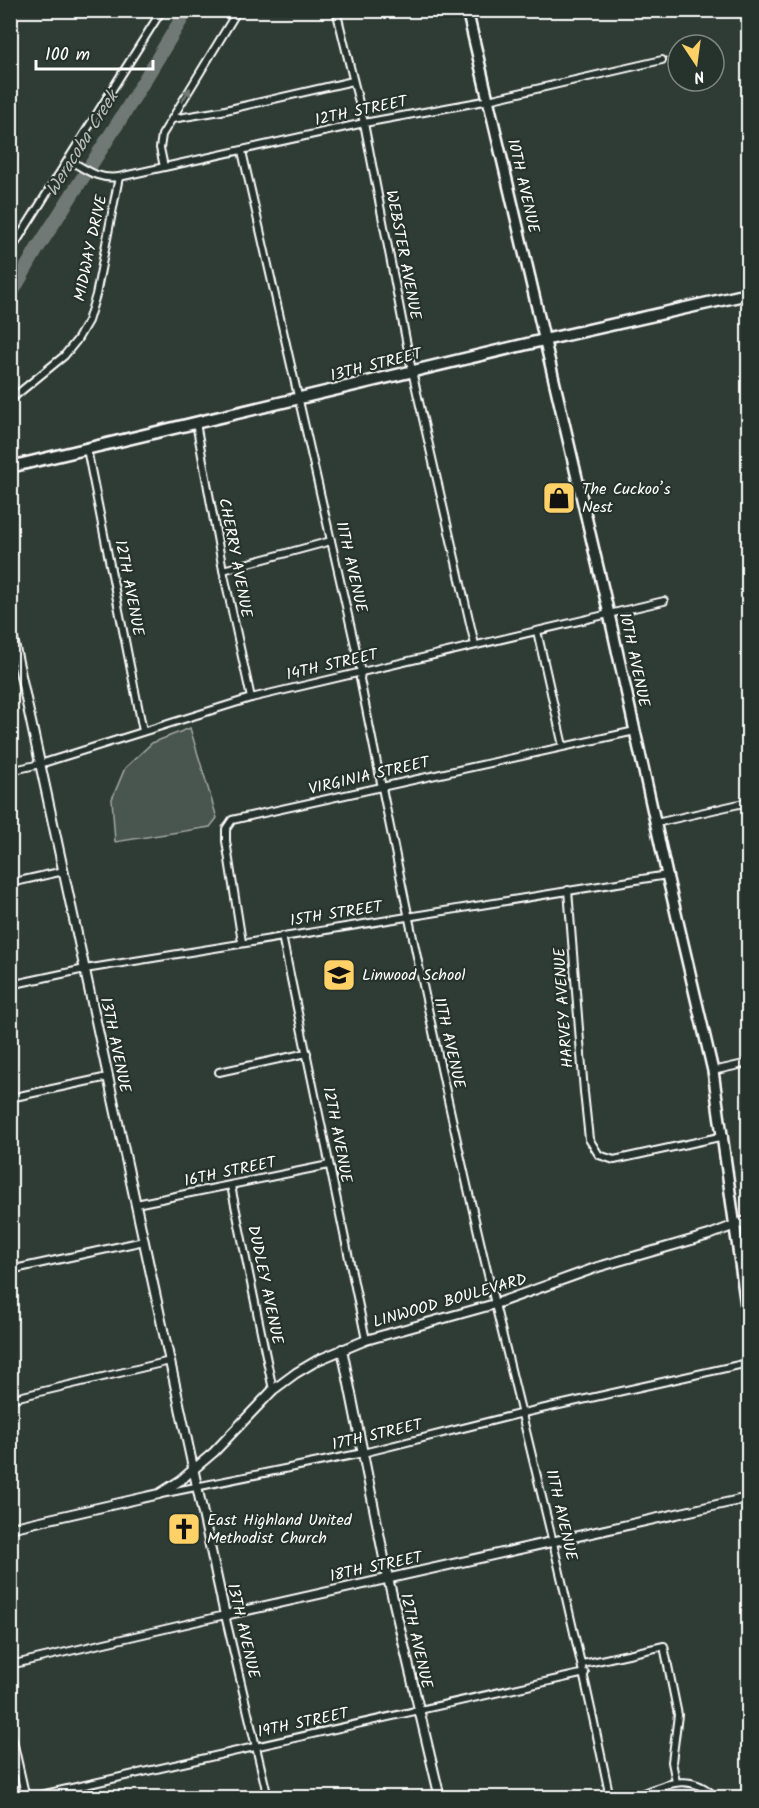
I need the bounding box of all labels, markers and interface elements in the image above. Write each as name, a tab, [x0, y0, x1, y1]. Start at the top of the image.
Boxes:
scale bar	[36, 33, 153, 71]
north arrow	[666, 33, 726, 93]
text: 100 m	[45, 41, 90, 70]
text: N	[691, 63, 707, 89]
water label: Weracoba Creek	[39, 84, 128, 202]
one-way arrow	[181, 87, 192, 103]
street label: 12TH STREET	[313, 89, 411, 133]
street label: 10TH AVENUE	[500, 136, 546, 236]
street label: WEBSTER AVENUE	[378, 188, 428, 323]
street label: MIDWAY DRIVE	[68, 192, 115, 304]
street label: 13TH STREET	[328, 341, 426, 388]
place label: The Cuckoo’s Nest	[582, 477, 671, 520]
shop icon: The Cuckoo’s Nest	[541, 480, 577, 516]
street label: CHERRY AVENUE	[211, 496, 259, 621]
street label: 11TH AVENUE	[328, 519, 374, 616]
street label: 12TH AVENUE	[107, 538, 151, 639]
street label: 10TH AVENUE	[612, 610, 656, 710]
street label: 14TH STREET	[284, 642, 382, 688]
street label: VIRGINIA STREET	[306, 750, 433, 802]
street label: 15TH STREET	[288, 894, 385, 934]
street label: HARVEY AVENUE	[547, 946, 581, 1069]
school or university icon: Linwood School	[321, 957, 357, 993]
place label: Linwood School	[362, 963, 465, 988]
street label: 13TH AVENUE	[93, 995, 137, 1096]
street label: 11TH AVENUE	[426, 995, 472, 1092]
street label: 12TH AVENUE	[315, 1085, 359, 1186]
street label: 16TH STREET	[182, 1150, 280, 1194]
street label: DUDLEY AVENUE	[240, 1223, 290, 1348]
street label: LINWOOD BOULEVARD	[370, 1267, 530, 1335]
street label: 17TH STREET	[329, 1412, 426, 1458]
street label: 11TH AVENUE	[538, 1467, 584, 1564]
place label: East Highland United Methodist Church	[207, 1508, 353, 1551]
church icon: East Highland United Methodist Church	[166, 1511, 202, 1547]
street label: 18TH STREET	[327, 1545, 426, 1589]
street label: 13TH AVENUE	[220, 1581, 266, 1682]
street label: 12TH AVENUE	[393, 1591, 439, 1692]
street label: 19TH STREET	[255, 1701, 352, 1745]

